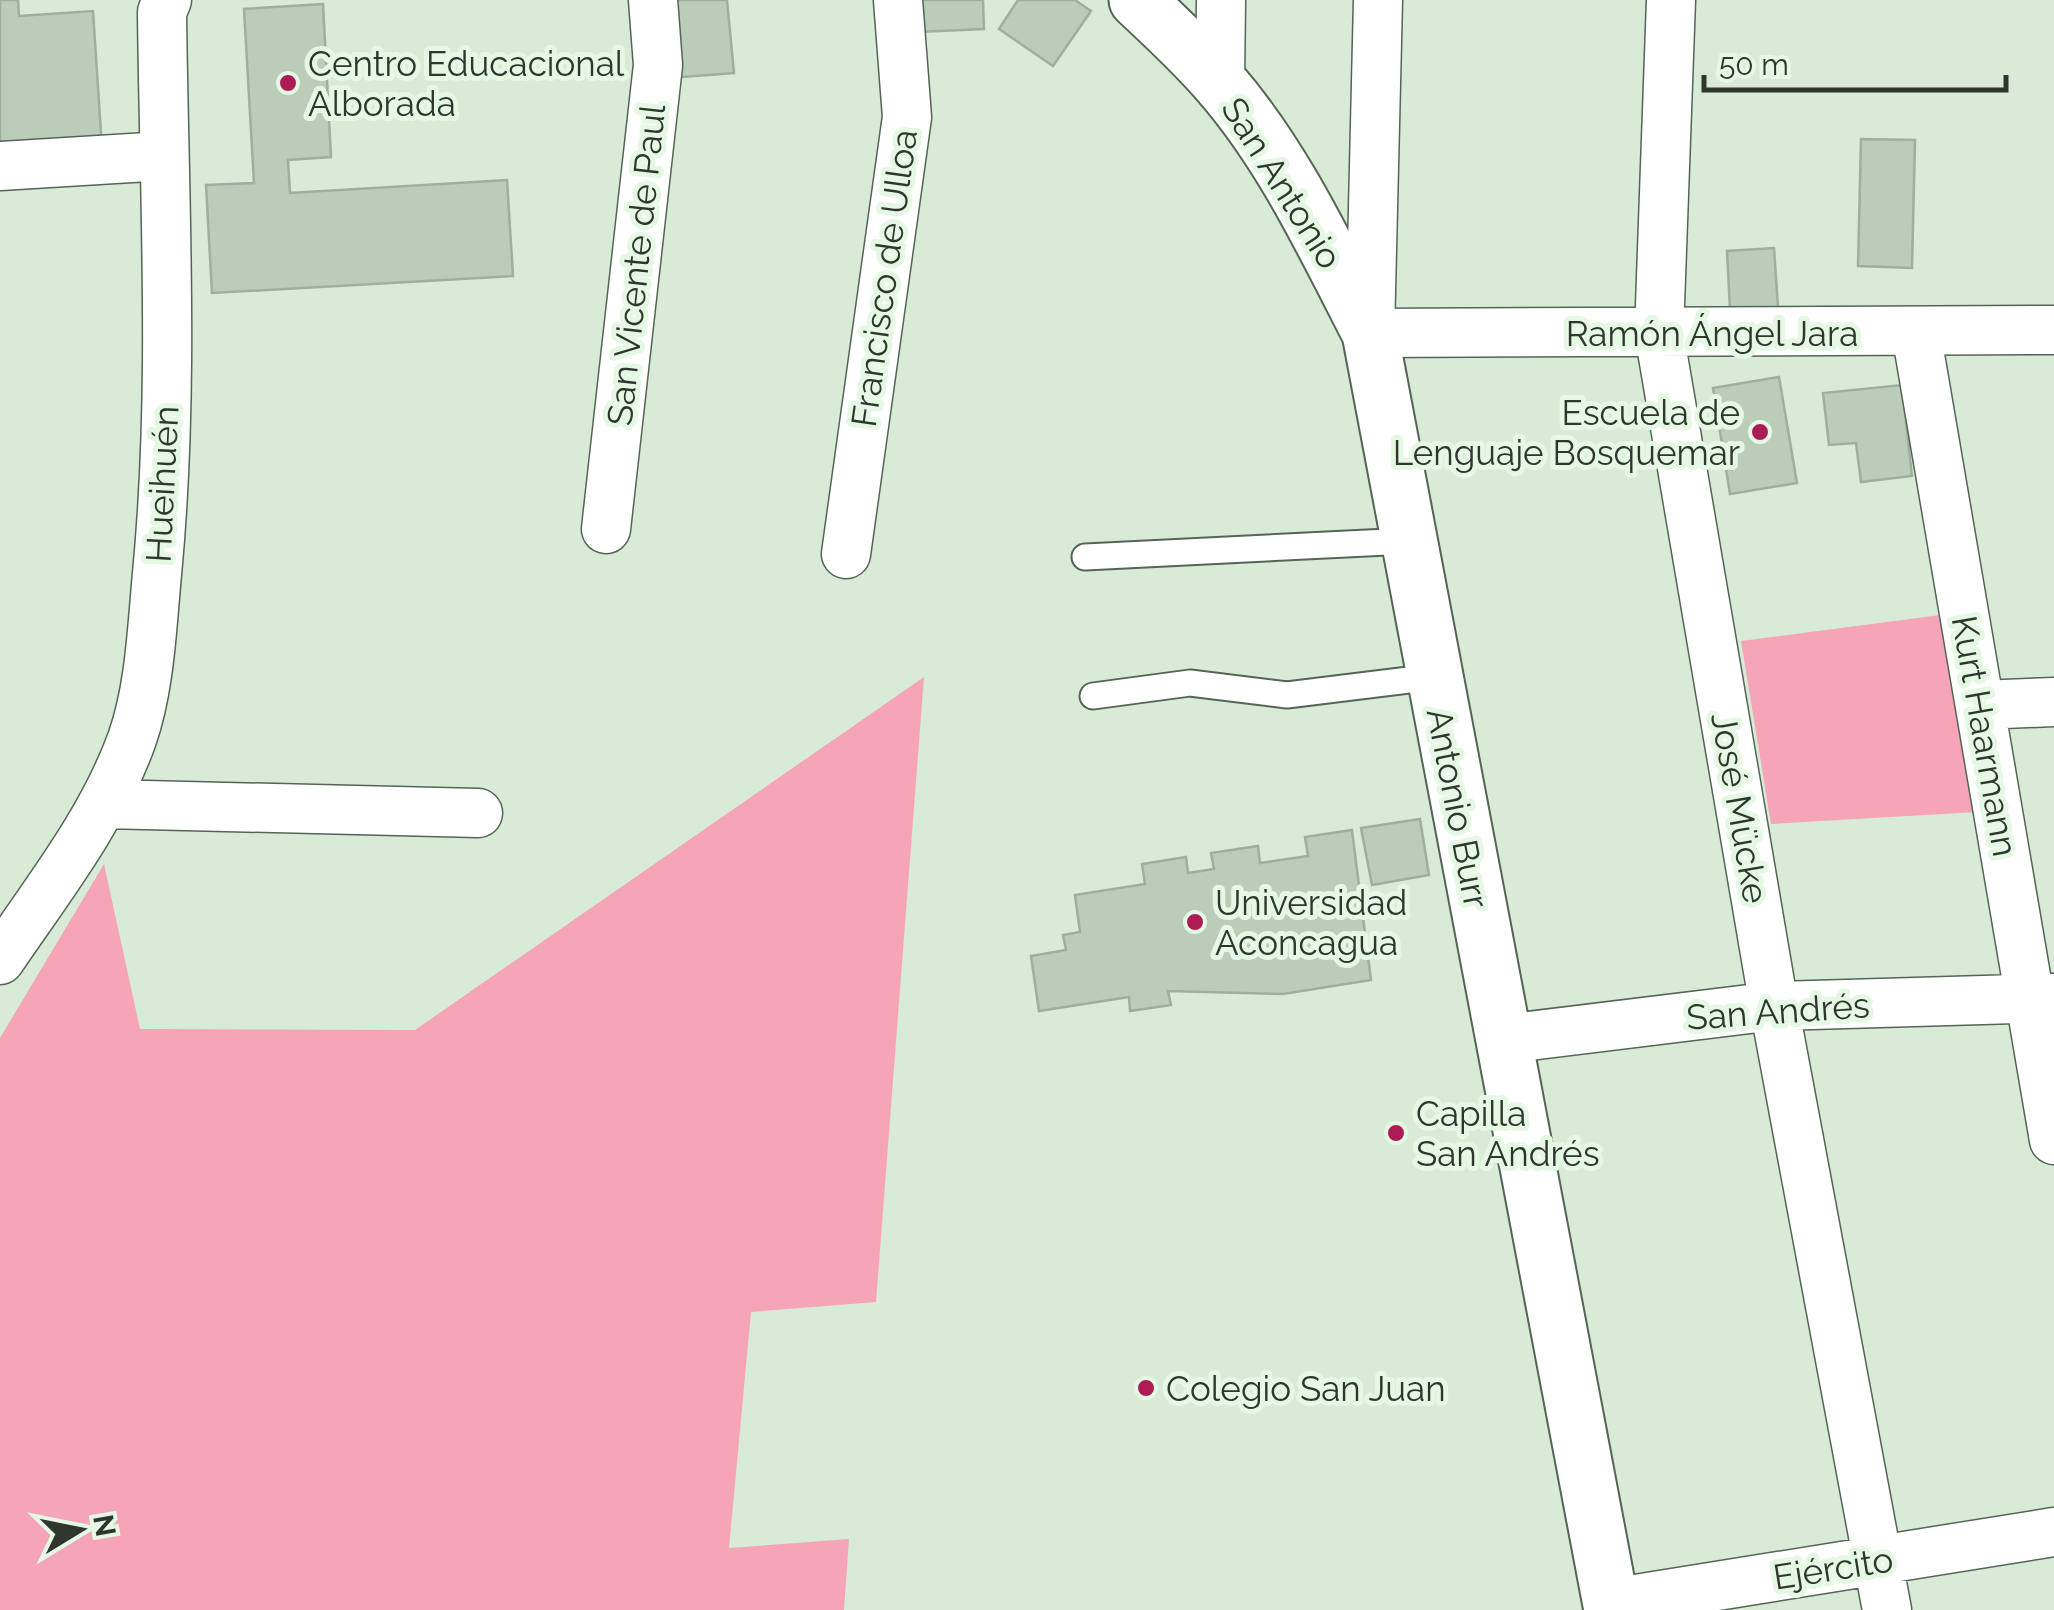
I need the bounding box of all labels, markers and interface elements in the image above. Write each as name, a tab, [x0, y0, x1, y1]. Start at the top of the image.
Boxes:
scale bar	[1704, 30, 2006, 92]
place label: Centro Educacional Alborada	[308, 43, 625, 124]
text: 50 m	[1719, 47, 1789, 82]
marker: Centro Educacional Alborada	[277, 72, 299, 94]
street label: San Antonio	[1213, 90, 1351, 276]
street label: San Vicente de Paul	[599, 102, 673, 428]
street label: Francisco de Ulloa	[843, 127, 925, 429]
street label: Ramón Ángel Jara	[1566, 313, 1858, 354]
place label: Escuela de Lenguaje Bosquemar	[1393, 392, 1740, 473]
street label: Hueihuén	[137, 405, 187, 563]
marker: Escuela de Lenguaje Bosquemar	[1749, 421, 1771, 443]
street label: Kurt Haarmann	[1944, 612, 2026, 860]
street label: Antonio Burr	[1419, 705, 1497, 911]
street label: José Mücke	[1703, 710, 1777, 906]
place label: Universidad Aconcagua	[1215, 882, 1407, 963]
marker: Universidad Aconcagua	[1184, 911, 1206, 933]
street label: San Andrés	[1685, 984, 1871, 1038]
place label: Capilla San Andrés	[1416, 1093, 1600, 1174]
marker: Capilla San Andrés	[1385, 1122, 1407, 1144]
place label: Colegio San Juan	[1166, 1368, 1446, 1409]
marker: Colegio San Juan	[1135, 1377, 1157, 1399]
north arrow	[30, 1480, 130, 1580]
text: N	[86, 1512, 122, 1539]
street label: Ejército	[1770, 1538, 1896, 1598]

